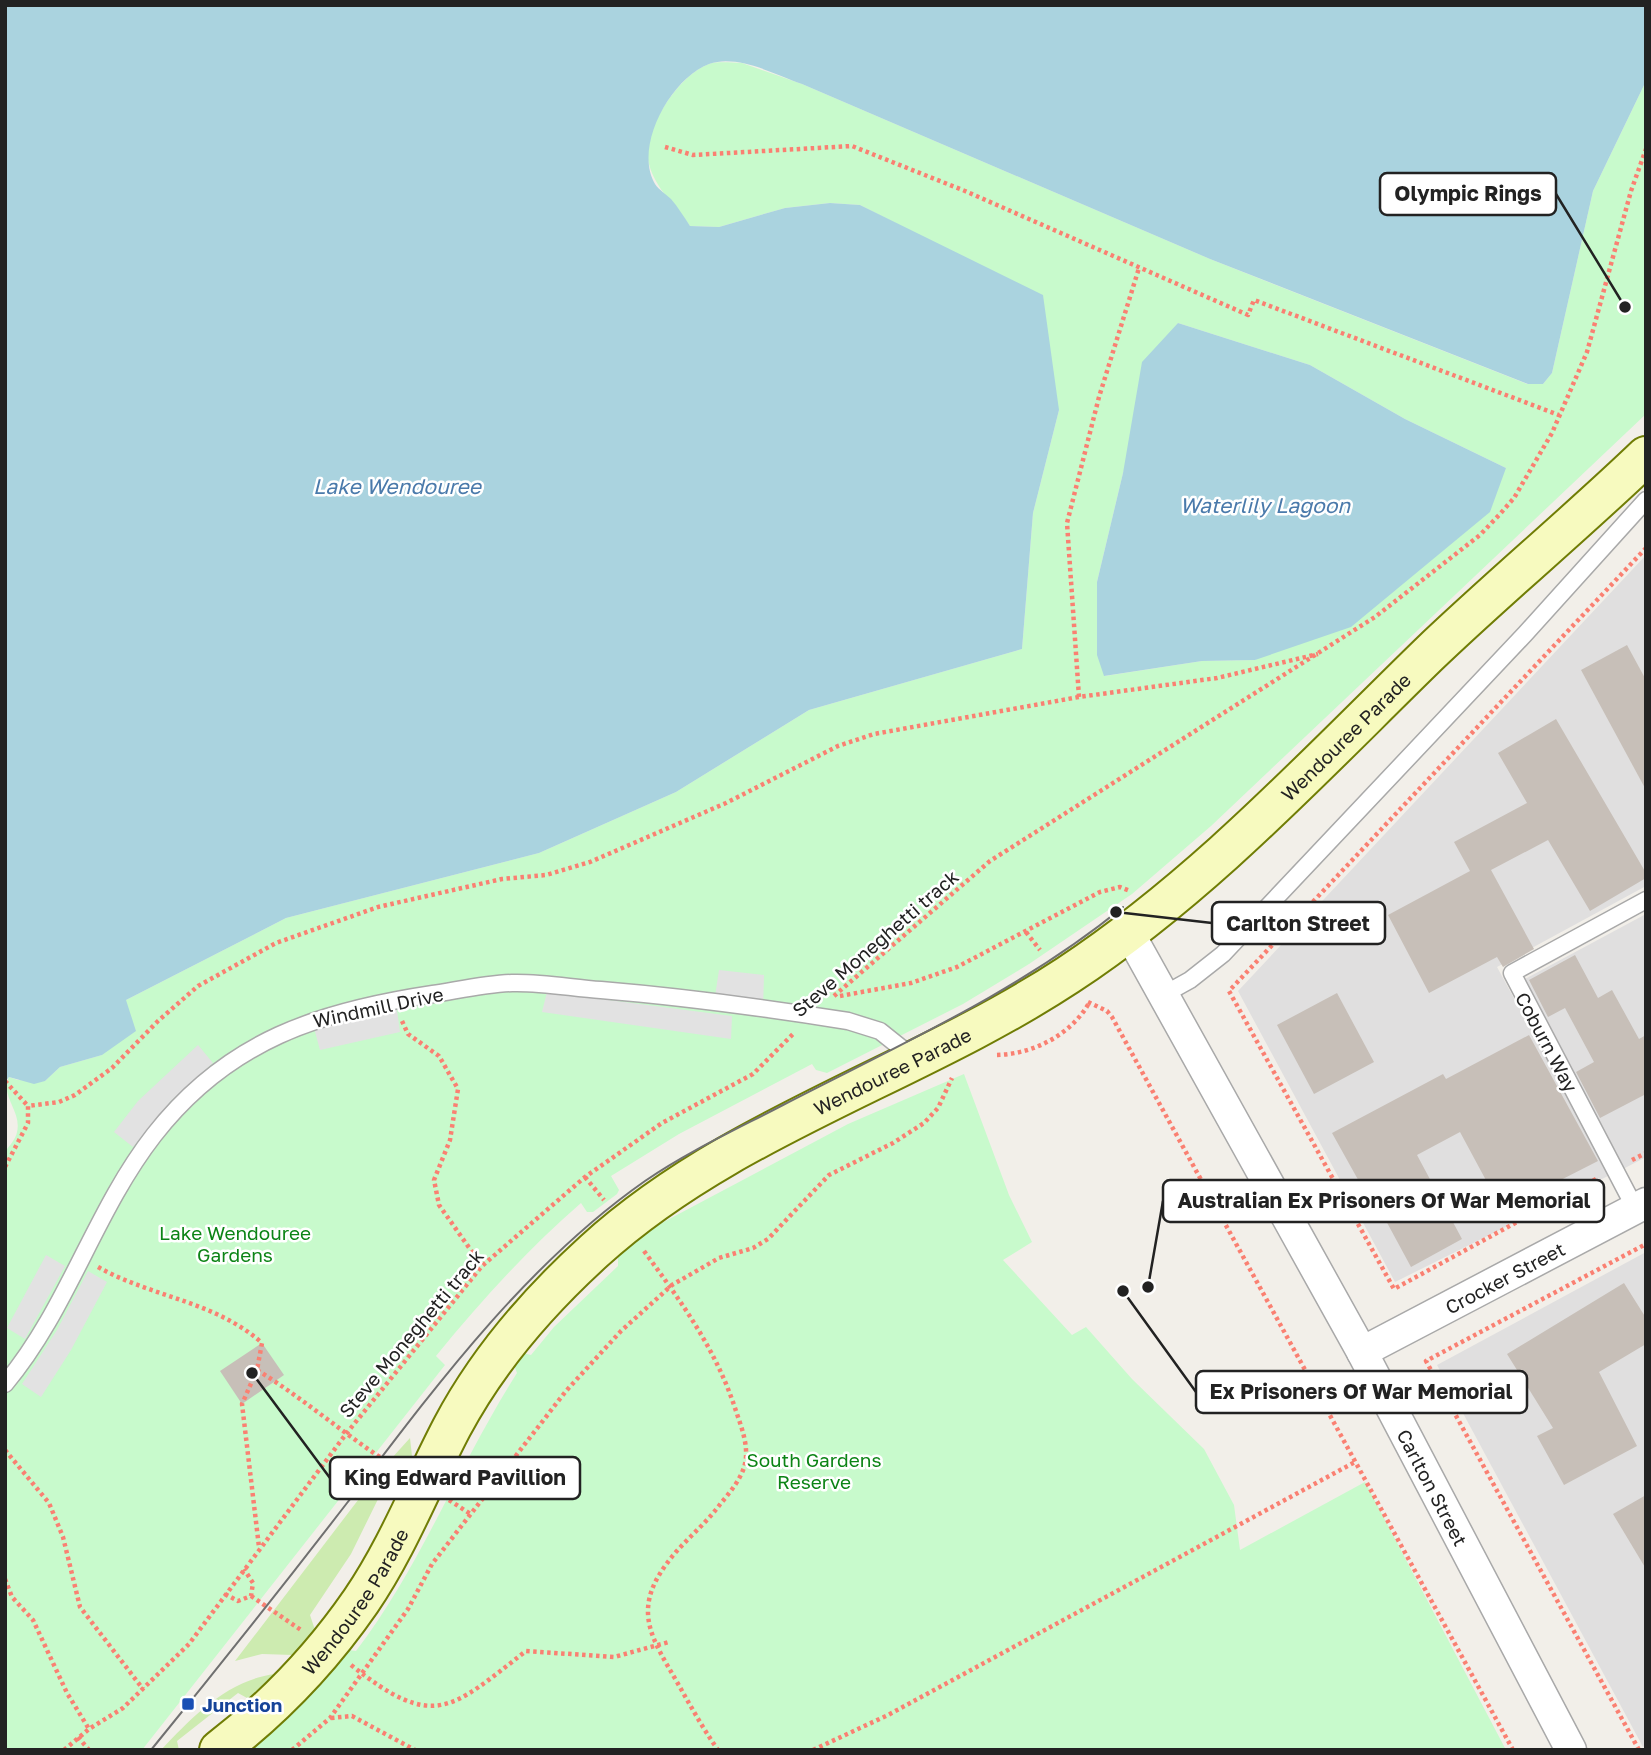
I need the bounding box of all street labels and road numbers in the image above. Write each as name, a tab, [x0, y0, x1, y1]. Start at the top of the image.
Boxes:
street label: Wendouree Parade	[1276, 668, 1415, 805]
street label: Steve Moneghetti track	[787, 864, 963, 1021]
street label: Windmill Drive	[311, 982, 445, 1032]
street label: Coburn Way	[1511, 988, 1583, 1096]
street label: Wendouree Parade	[810, 1022, 975, 1119]
street label: Crocker Street	[1441, 1236, 1568, 1318]
street label: Steve Moneghetti track	[334, 1244, 488, 1422]
street label: Carlton Street	[1393, 1425, 1473, 1549]
street label: Wendouree Parade	[297, 1524, 412, 1679]

